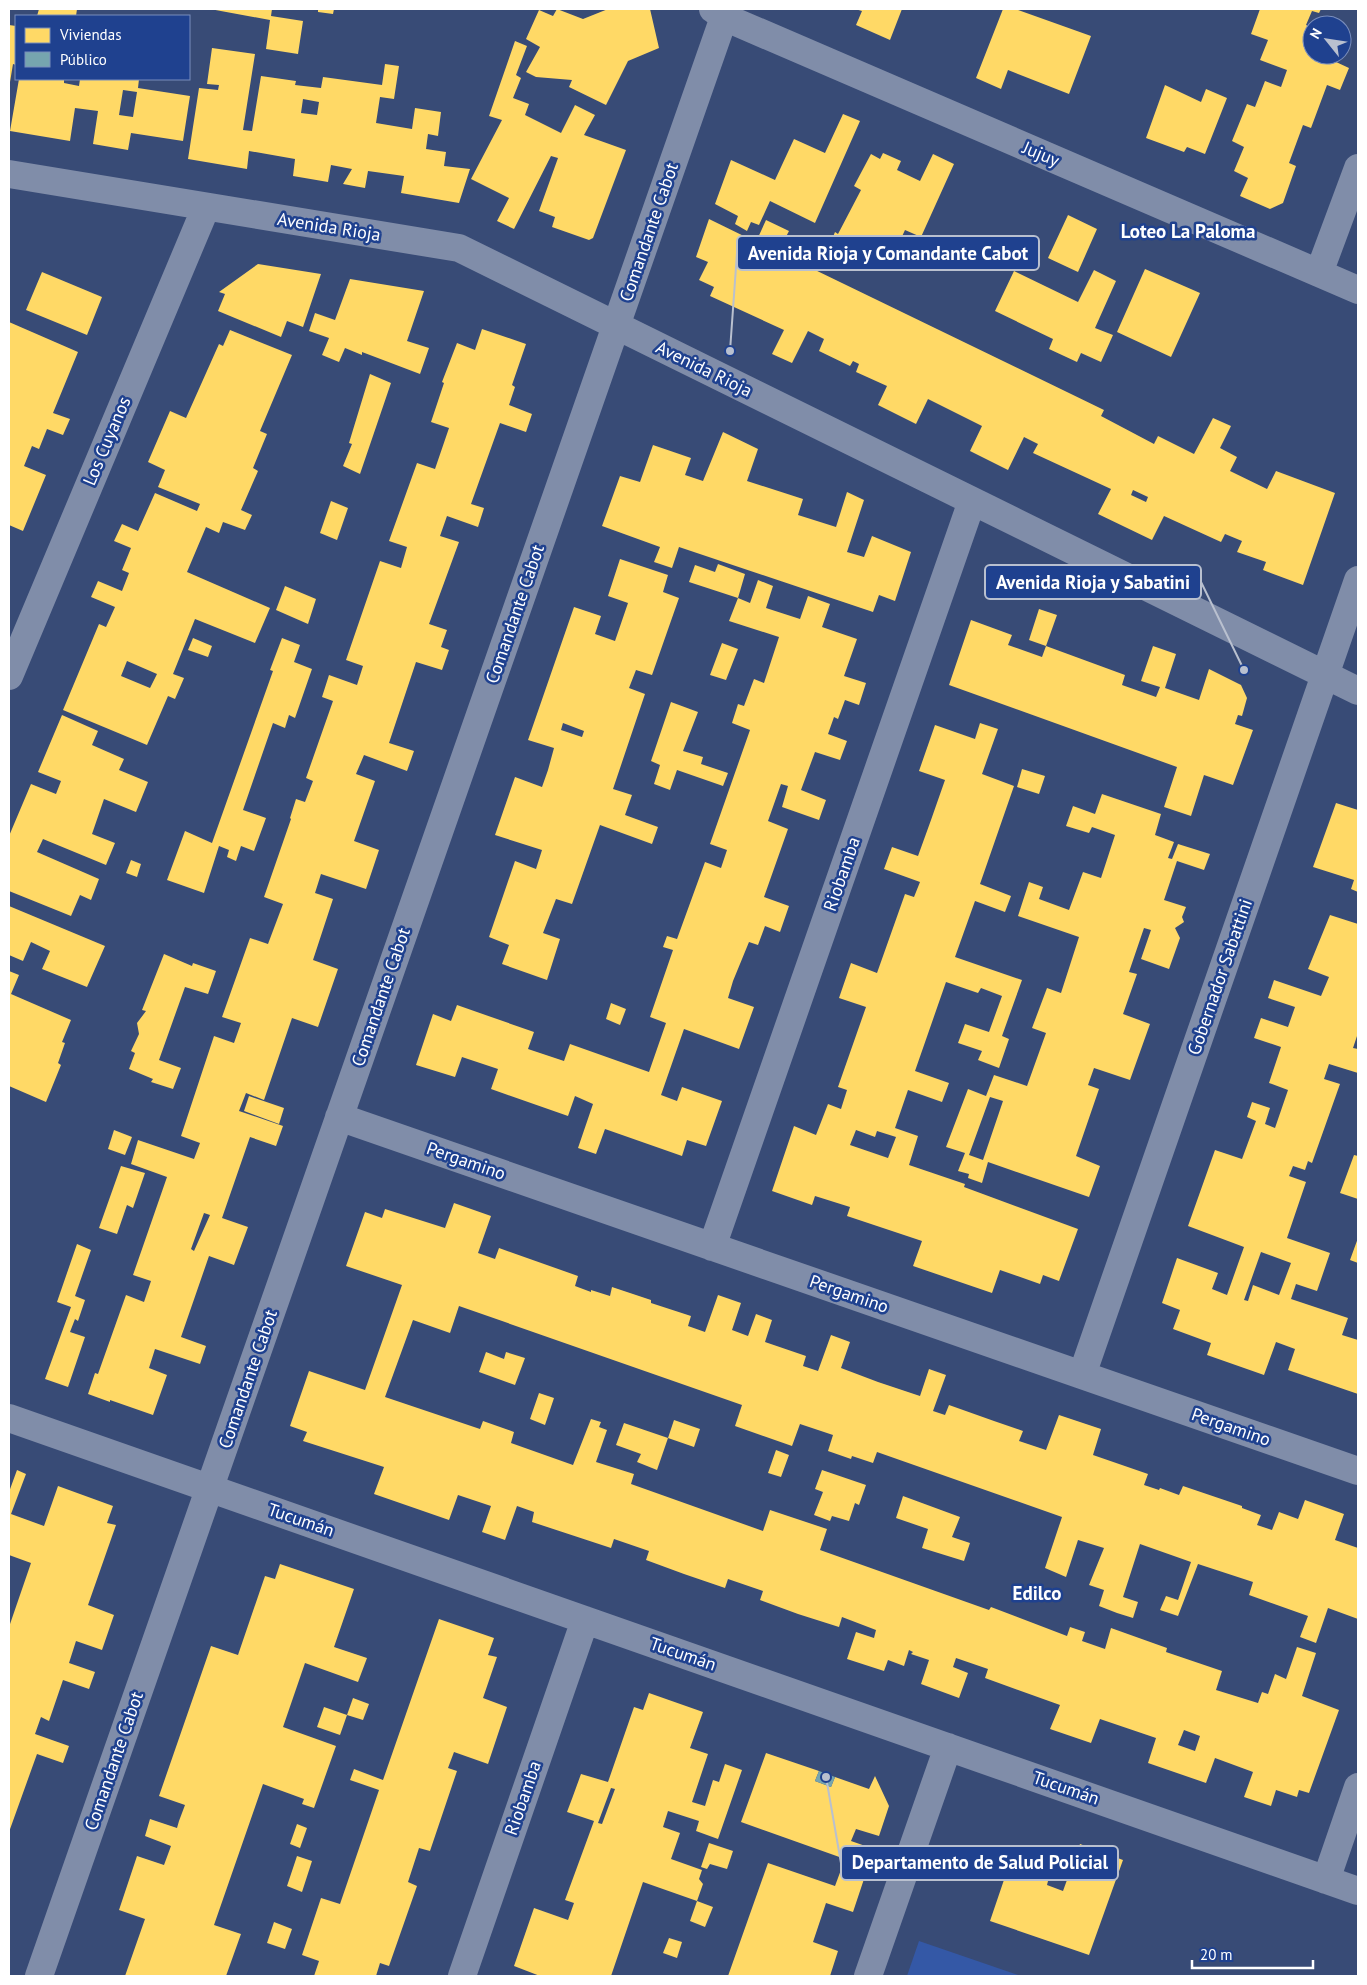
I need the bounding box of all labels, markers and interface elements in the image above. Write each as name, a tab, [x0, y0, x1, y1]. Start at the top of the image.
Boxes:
legend	[15, 15, 190, 80]
north arrow	[1302, 15, 1352, 65]
text: Viviendas	[59, 25, 121, 44]
text: N	[1306, 25, 1326, 42]
text: Público	[60, 50, 107, 69]
street label: Jujuy	[1018, 135, 1064, 172]
street label: Comandante Cabot	[614, 159, 683, 304]
street label: Avenida Rioja	[276, 207, 382, 246]
district label: Loteo La Paloma	[1121, 219, 1255, 243]
callout: Avenida Rioja y Comandante Cabot	[737, 236, 1039, 270]
text: Avenida Rioja y Comandante Cabot	[748, 241, 1029, 265]
street label: Avenida Rioja	[652, 335, 756, 402]
street label: Los Cuyanos	[78, 393, 136, 489]
street label: Comandante Cabot	[480, 541, 549, 686]
callout: Avenida Rioja y Sabatini	[985, 565, 1201, 599]
text: Avenida Rioja y Sabatini	[996, 570, 1190, 594]
street label: Riobamba	[818, 834, 865, 914]
street label: Gobernador Sabattini	[1182, 896, 1257, 1058]
street label: Comandante Cabot	[346, 924, 415, 1069]
street label: Pergamino	[424, 1136, 509, 1185]
street label: Pergamino	[807, 1269, 892, 1318]
street label: Comandante Cabot	[213, 1306, 282, 1451]
street label: Pergamino	[1189, 1402, 1274, 1451]
street label: Tucumán	[265, 1497, 338, 1542]
district label: Edilco	[1013, 1581, 1061, 1605]
street label: Tucumán	[647, 1631, 720, 1676]
street label: Comandante Cabot	[79, 1688, 148, 1833]
street label: Riobamba	[499, 1758, 546, 1838]
street label: Tucumán	[1030, 1765, 1103, 1810]
callout: Departamento de Salud Policial	[841, 1846, 1118, 1880]
text: Departamento de Salud Policial	[852, 1850, 1109, 1874]
scale bar	[1192, 1938, 1313, 1970]
text: 20 m	[1200, 1945, 1233, 1964]

